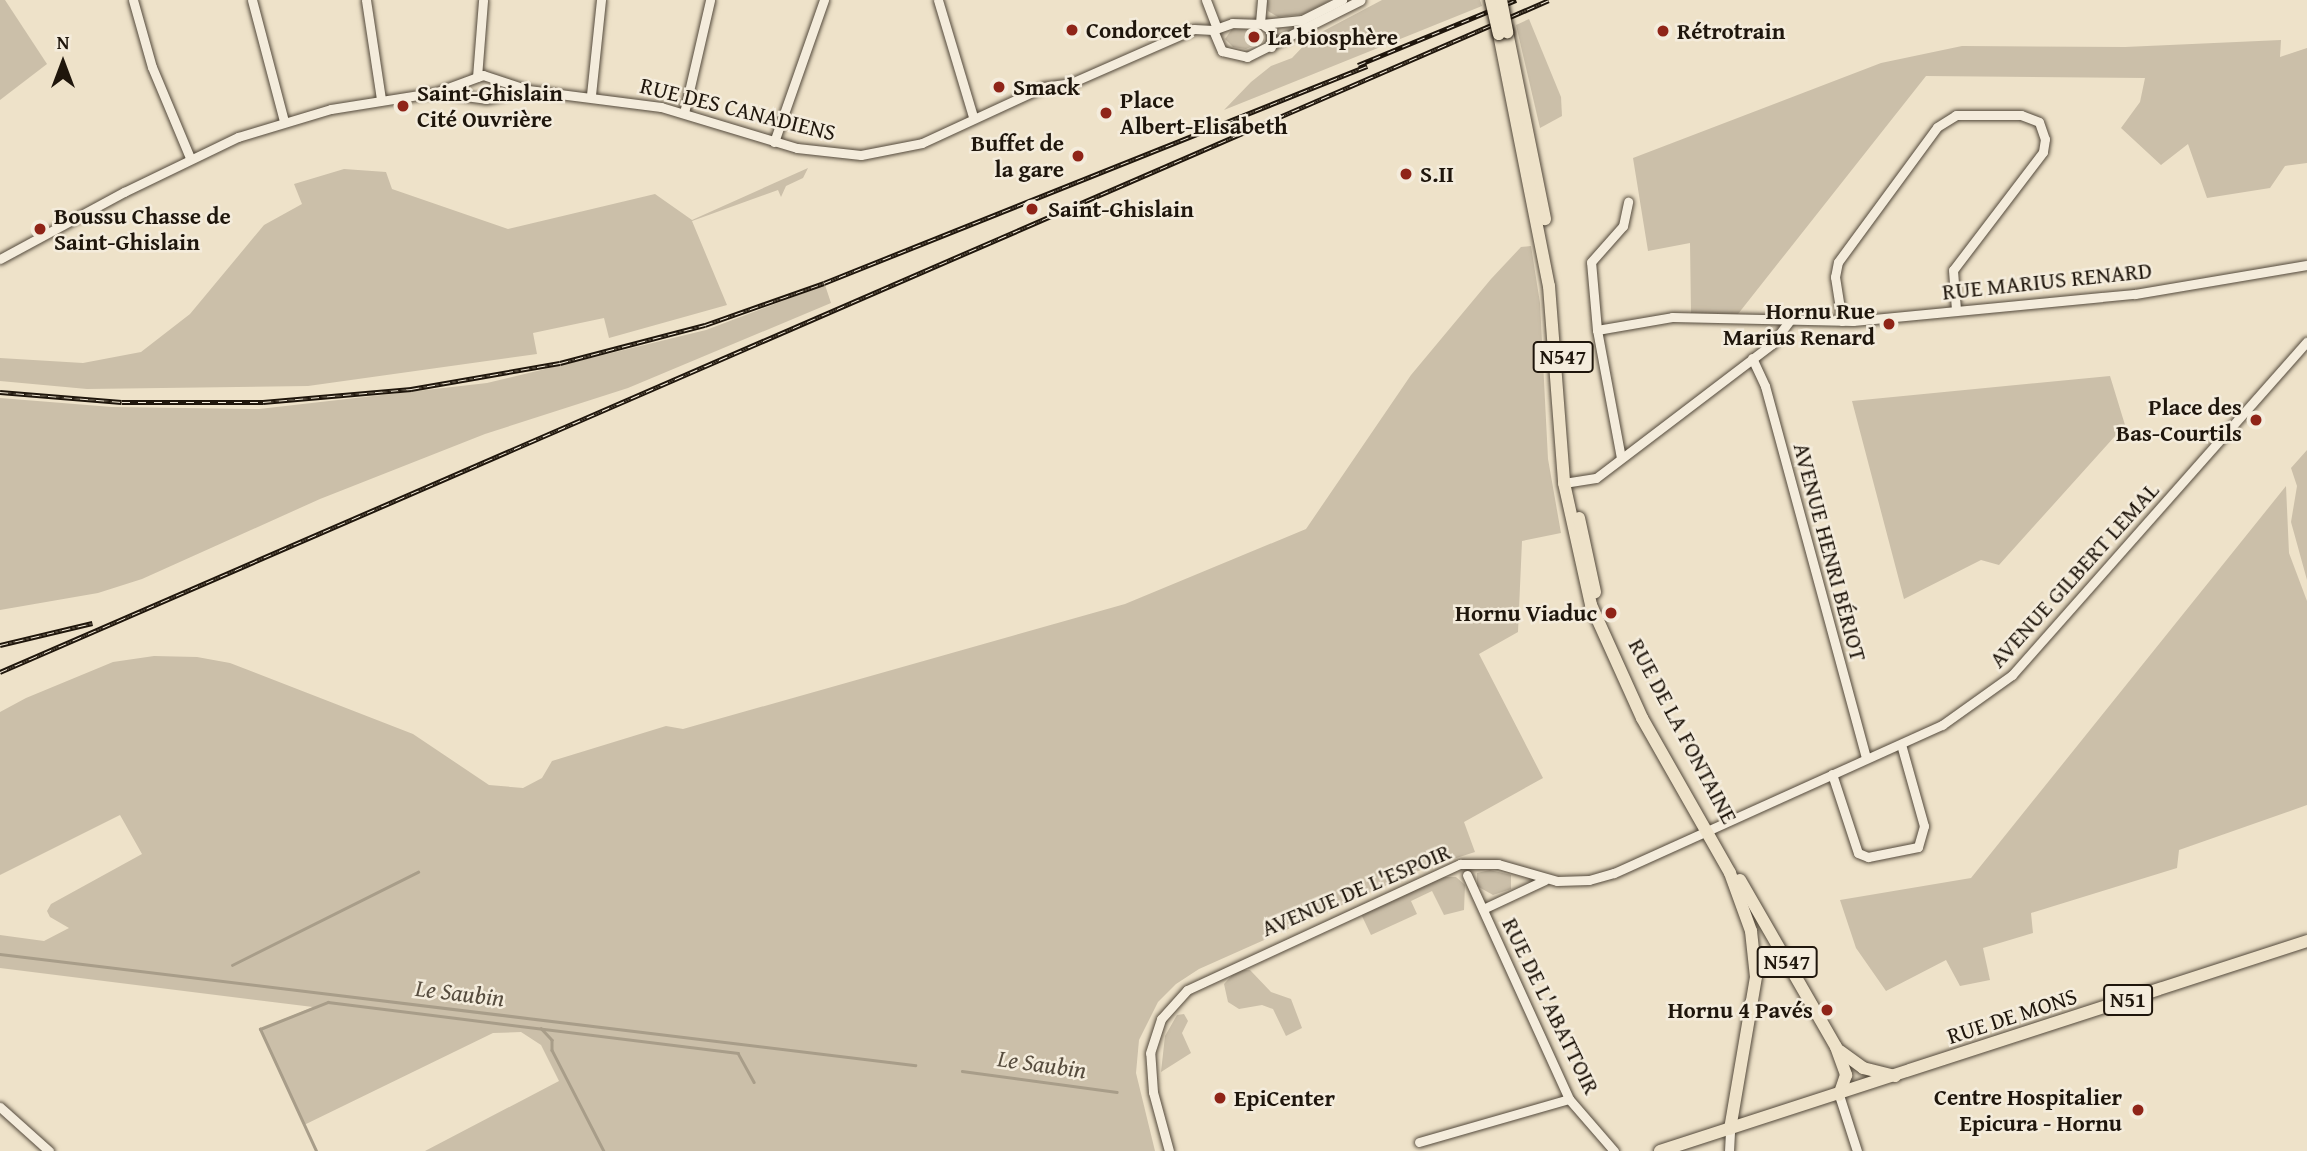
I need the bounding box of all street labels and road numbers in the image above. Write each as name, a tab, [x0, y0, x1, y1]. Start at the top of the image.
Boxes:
street label: RUE DES CANADIENS	[637, 71, 839, 147]
street label: RUE MARIUS RENARD	[1941, 256, 2153, 306]
road number: N547	[1532, 340, 1594, 374]
street label: AVENUE HENRI BÉRIOT	[1788, 440, 1872, 664]
street label: AVENUE GILBERT LEMAL	[1984, 477, 2164, 673]
street label: RUE DE LA FONTAINE	[1623, 634, 1743, 828]
street label: AVENUE DE L'ESPOIR	[1257, 838, 1455, 942]
street label: RUE DE L'ABATTOIR	[1496, 913, 1606, 1099]
road number: N547	[1756, 944, 1818, 979]
street label: RUE DE MONS	[1944, 982, 2080, 1050]
road number: N51	[2102, 982, 2154, 1018]

